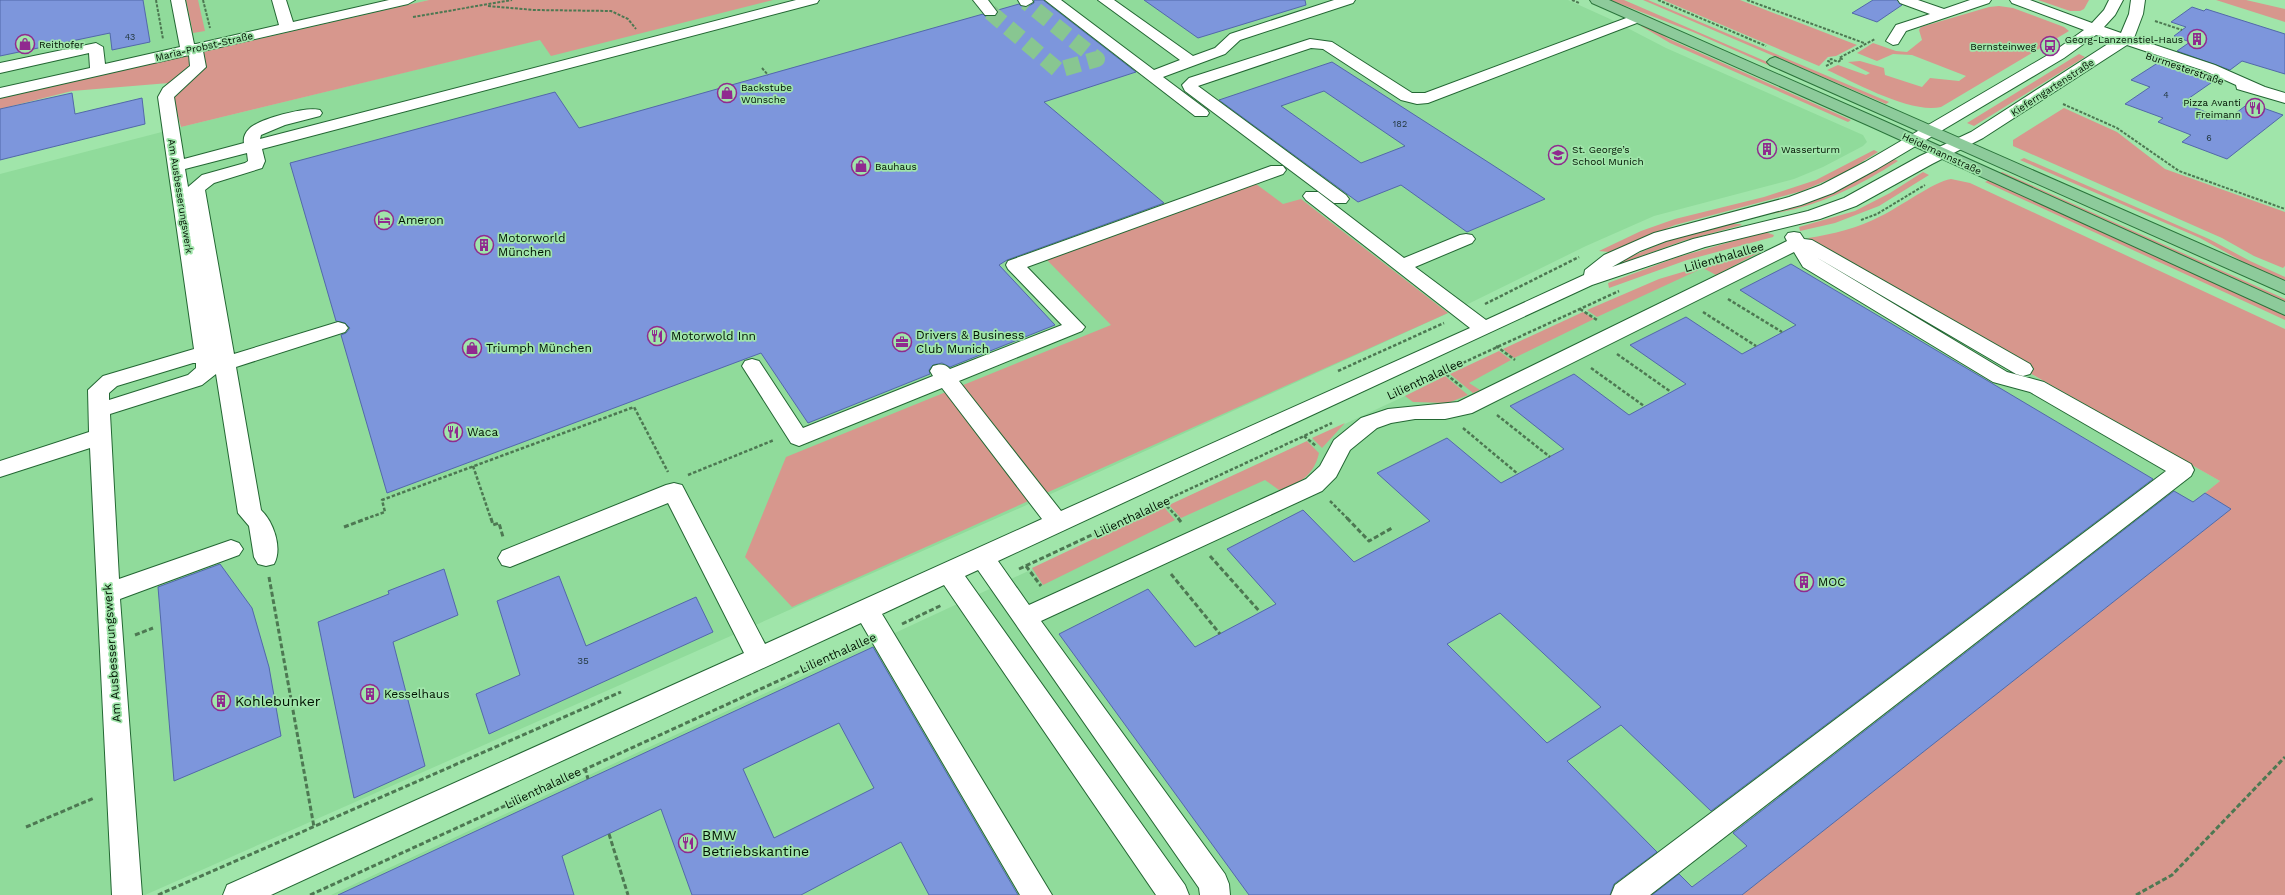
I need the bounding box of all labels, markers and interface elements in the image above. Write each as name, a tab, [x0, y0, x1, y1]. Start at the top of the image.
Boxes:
building icon: Georg-Lanzenstiel-Haus	[2186, 28, 2208, 50]
street label: Maria-Probst-Straße	[154, 30, 254, 63]
house number: 43	[125, 32, 135, 42]
shop icon: Reithofer	[14, 33, 36, 55]
place label: Georg-Lanzenstiel-Haus	[2065, 34, 2183, 45]
bus stop icon: Bernsteinweg	[2039, 35, 2061, 57]
place label: Reithofer	[39, 39, 84, 50]
place label: Bernsteinweg	[1970, 41, 2037, 52]
street label: Burmesterstraße	[2144, 50, 2226, 87]
street label: Kieferngartenstraße	[2009, 56, 2096, 118]
shop icon: Backstube Wünsche	[716, 82, 738, 104]
place label: Backstube Wünsche	[741, 82, 792, 105]
house number: 4	[2163, 90, 2169, 100]
place label: Pizza Avanti Freimann	[2183, 97, 2241, 120]
restaurant icon: Pizza Avanti Freimann	[2244, 97, 2266, 119]
house number: 182	[1393, 119, 1407, 129]
street label: Heidemannstraße	[1900, 130, 1983, 177]
house number: 6	[2206, 133, 2212, 143]
street label: Am Ausbesserungswerk	[166, 138, 195, 254]
building icon: Wasserturm	[1756, 138, 1778, 160]
school or university icon: St. George’s School Munich	[1547, 144, 1569, 166]
place label: St. George’s School Munich	[1572, 144, 1644, 167]
place label: Wasserturm	[1781, 144, 1840, 155]
shop icon: Bauhaus	[850, 155, 872, 177]
place label: Bauhaus	[875, 161, 917, 172]
hotel icon: Ameron	[373, 209, 395, 231]
place label: Ameron	[398, 213, 444, 227]
place label: Motorworld München	[498, 231, 566, 259]
building icon: Motorworld München	[473, 234, 495, 256]
street label: Lilienthalallee	[1682, 239, 1766, 275]
restaurant icon: Motorwold Inn	[646, 325, 668, 347]
place label: Drivers & Business Club Munich	[916, 328, 1024, 356]
place label: Motorwold Inn	[671, 329, 756, 343]
office icon: Drivers & Business Club Munich	[891, 331, 913, 353]
shop icon: Triumph München	[461, 337, 483, 359]
place label: Triumph München	[486, 341, 592, 355]
street label: Lilienthalallee	[1385, 355, 1465, 403]
restaurant icon: Waca	[442, 421, 464, 443]
place label: Waca	[467, 425, 499, 439]
street label: Lilienthalallee	[1092, 493, 1172, 541]
building icon: MOC	[1793, 571, 1815, 593]
place label: MOC	[1818, 575, 1845, 589]
street label: Am Ausbesserungswerk	[100, 583, 124, 723]
street label: Lilienthalallee	[798, 630, 879, 676]
house number: 35	[577, 655, 589, 666]
building icon: Kesselhaus	[359, 683, 381, 705]
place label: Kesselhaus	[384, 687, 450, 701]
building icon: Kohlebunker	[210, 690, 232, 712]
place label: Kohlebunker	[235, 693, 321, 709]
street label: Lilienthalallee	[503, 764, 583, 812]
place label: BMW Betriebskantine	[702, 827, 809, 859]
restaurant icon: BMW Betriebskantine	[677, 832, 699, 854]

